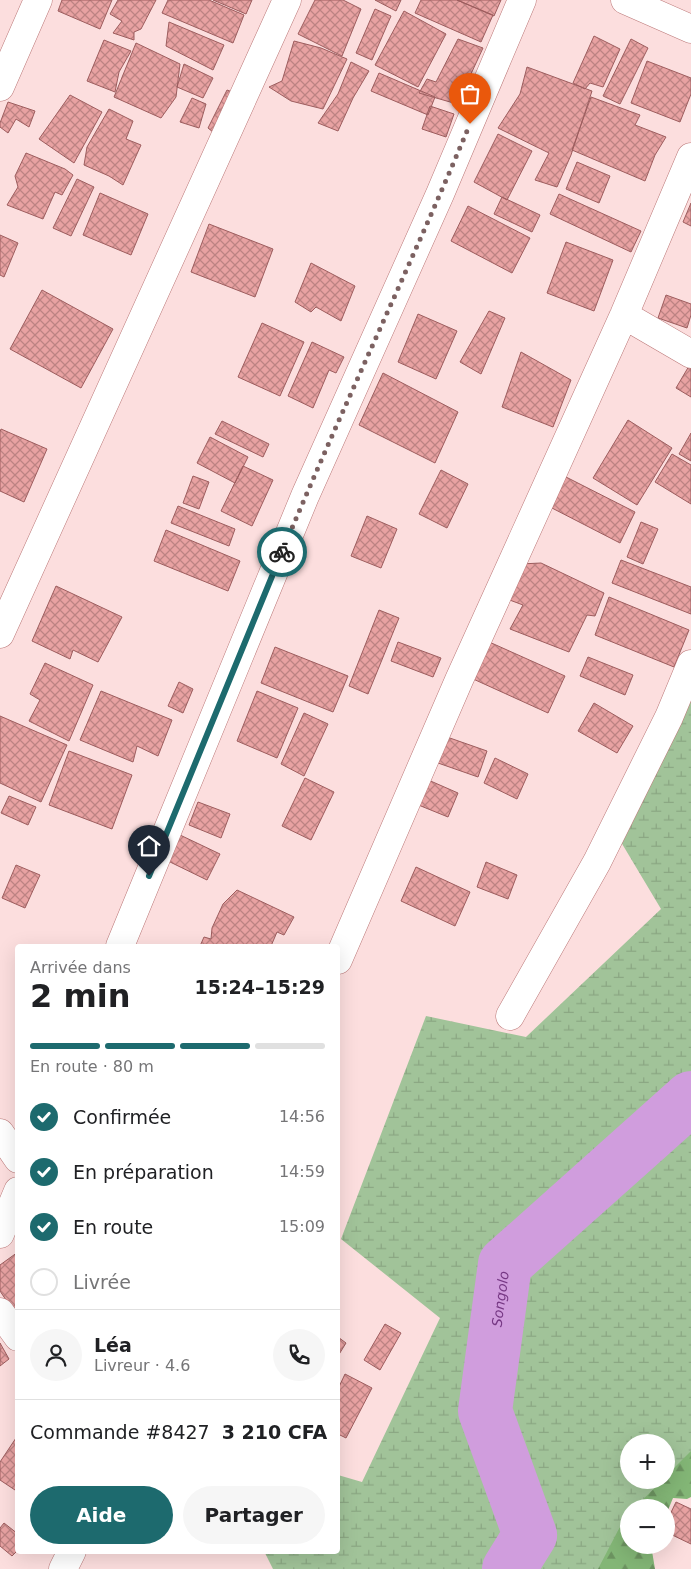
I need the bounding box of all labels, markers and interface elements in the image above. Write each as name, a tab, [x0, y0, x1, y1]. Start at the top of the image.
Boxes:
pin	[449, 73, 491, 124]
icon: bag	[456, 80, 484, 108]
courier	[257, 527, 307, 577]
icon: bike	[268, 538, 296, 566]
pin	[128, 825, 170, 876]
icon: home	[135, 832, 163, 860]
text: Arrivée dans	[30, 958, 131, 977]
text: 15:24–15:29	[195, 976, 325, 998]
text: 2 min	[30, 977, 131, 1015]
text: En route · 80 m	[30, 1057, 154, 1076]
icon: check	[30, 1103, 58, 1131]
text: Confirmée	[73, 1106, 171, 1128]
text: 14:56	[279, 1107, 325, 1126]
icon: check	[30, 1158, 58, 1186]
text: En préparation	[73, 1161, 214, 1183]
text: 14:59	[279, 1162, 325, 1181]
icon: check	[30, 1213, 58, 1241]
text: En route	[73, 1216, 153, 1238]
text: 15:09	[279, 1217, 325, 1236]
water label: Songolo	[489, 1270, 512, 1328]
text: Livrée	[73, 1271, 131, 1293]
button: person	[30, 1329, 82, 1381]
button: phone	[273, 1329, 325, 1381]
text: Léa	[94, 1334, 132, 1356]
text: Livreur · 4.6	[94, 1356, 190, 1375]
text: Commande #8427	[30, 1421, 210, 1443]
text: 3 210 CFA	[222, 1421, 327, 1443]
map controls	[620, 1434, 675, 1554]
button: +	[620, 1434, 675, 1489]
button: Aide	[30, 1486, 173, 1544]
button: Partager	[183, 1486, 325, 1544]
button: −	[620, 1499, 675, 1554]

